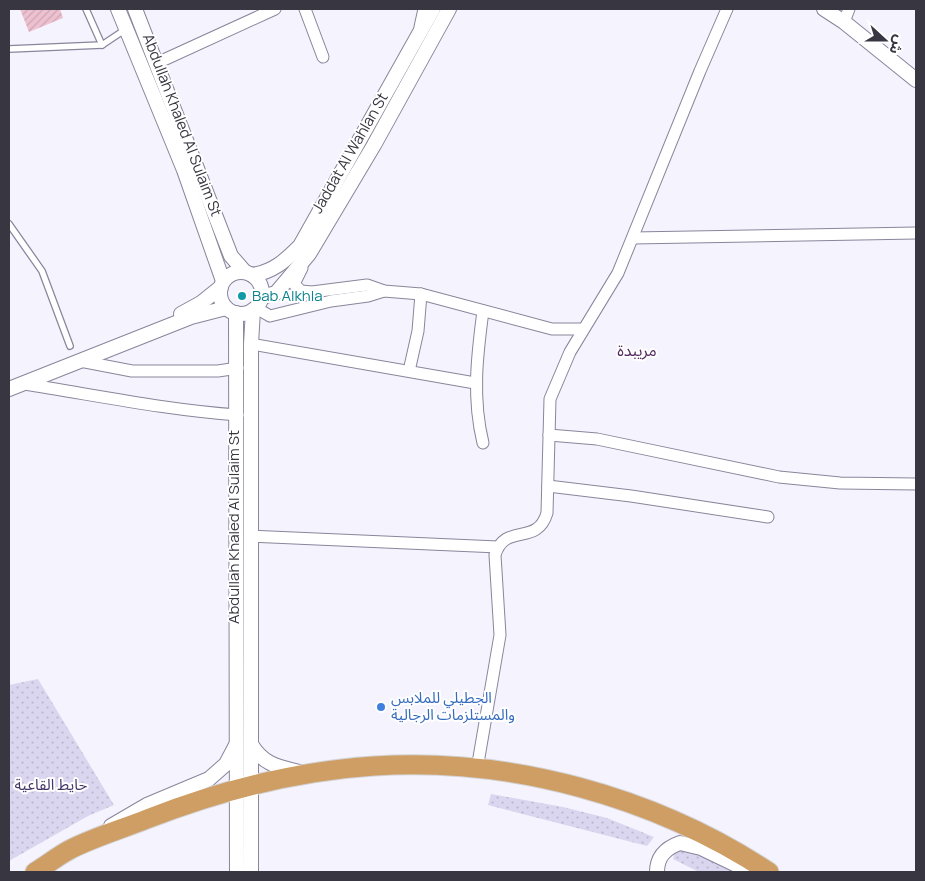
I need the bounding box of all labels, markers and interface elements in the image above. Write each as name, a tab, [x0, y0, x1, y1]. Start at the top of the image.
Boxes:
north arrow	[860, 15, 910, 65]
street label: Abdullah Khaled Al Sulaim St	[138, 30, 227, 219]
text: ش	[885, 32, 910, 57]
street label: Jaddat Al Wahlan St	[306, 89, 393, 217]
place label: Bab Alkhla	[252, 285, 323, 306]
marker: Bab Alkhla	[236, 290, 248, 302]
district label: مريبدة	[617, 339, 657, 361]
street label: Abdullah Khaled Al Sulaim St	[223, 430, 244, 624]
place label: الجطيلي للملابس والمستلزمات الرجالية	[391, 687, 515, 725]
marker: الجطيلي للملابس والمستلزمات الرجالية	[375, 701, 387, 713]
park label: حايط القاعية	[15, 774, 88, 795]

